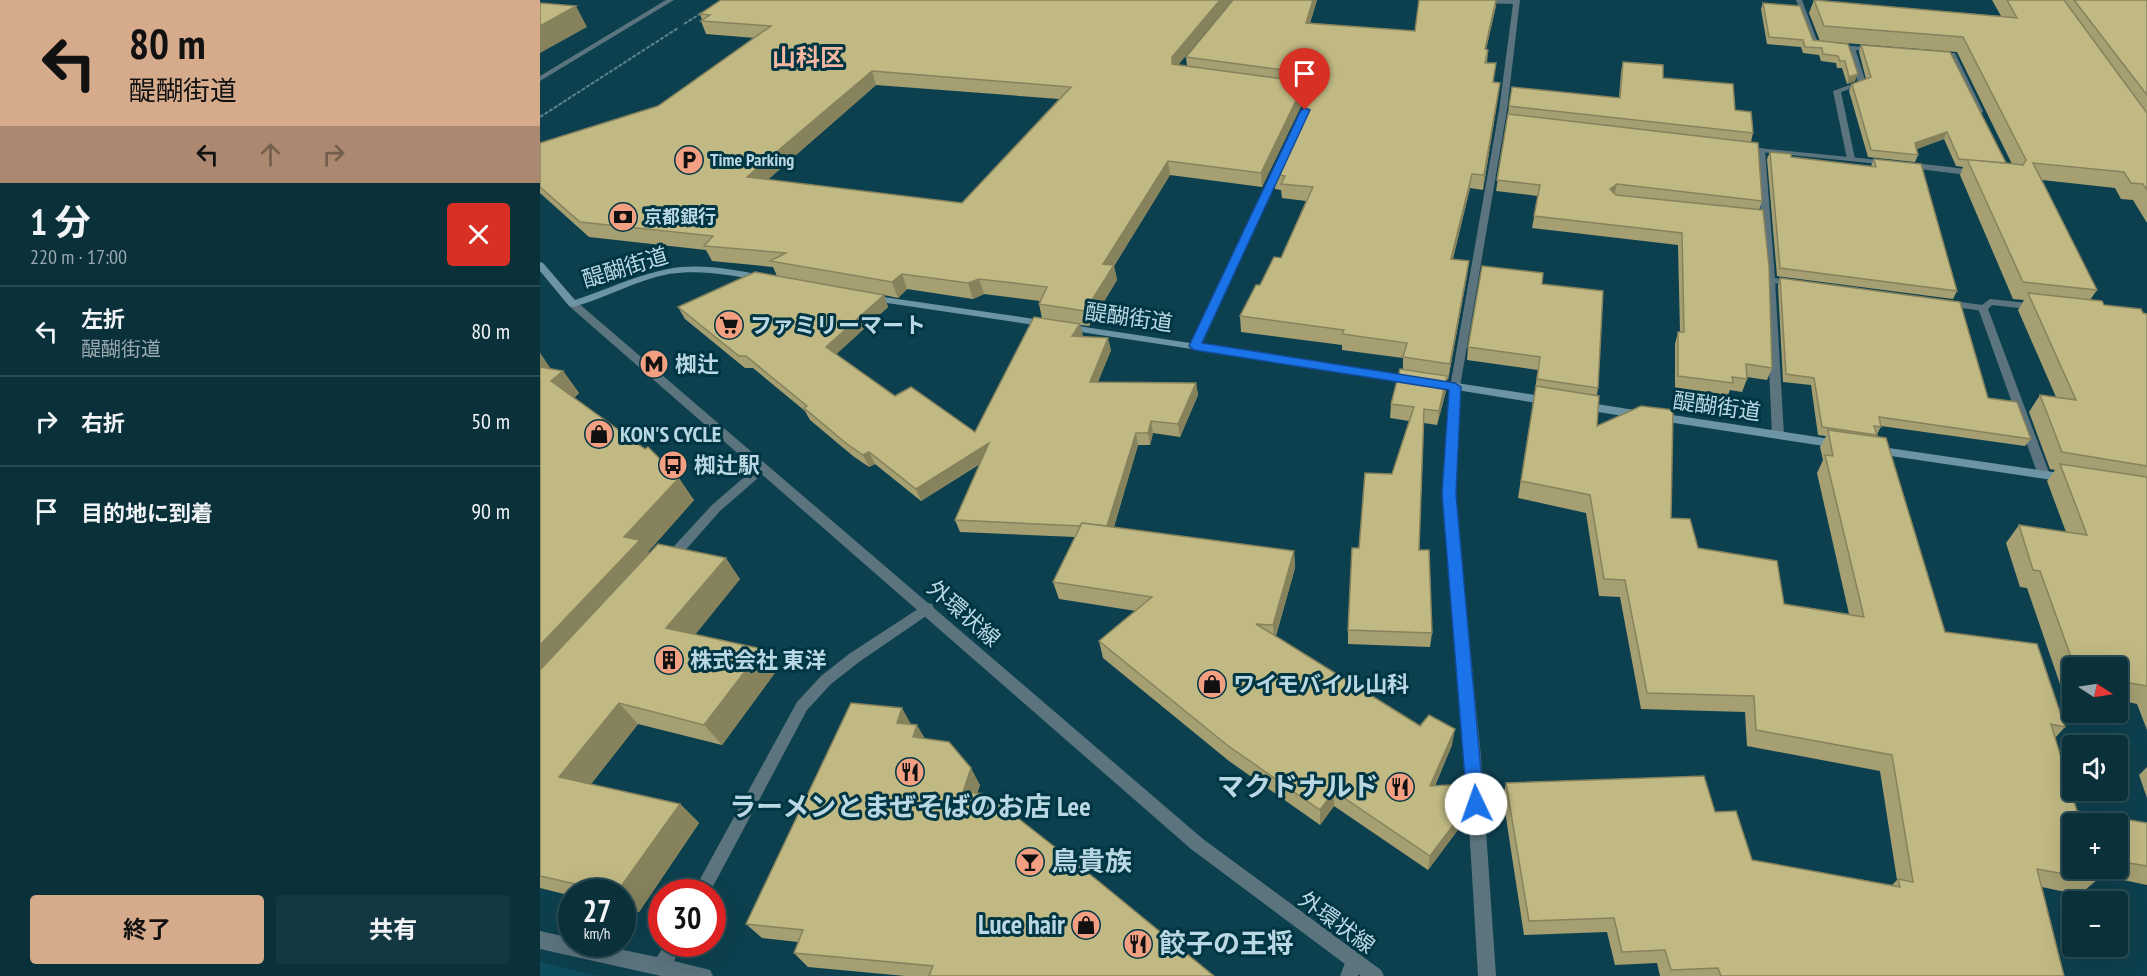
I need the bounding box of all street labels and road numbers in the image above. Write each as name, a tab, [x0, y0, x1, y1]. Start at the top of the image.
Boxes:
street label: 醍醐街道	[579, 241, 671, 293]
street label: 醍醐街道	[1083, 297, 1175, 337]
street label: 醍醐街道	[1671, 386, 1763, 426]
street label: 外環状線	[922, 574, 1006, 652]
street label: 外環状線	[1293, 885, 1381, 959]

